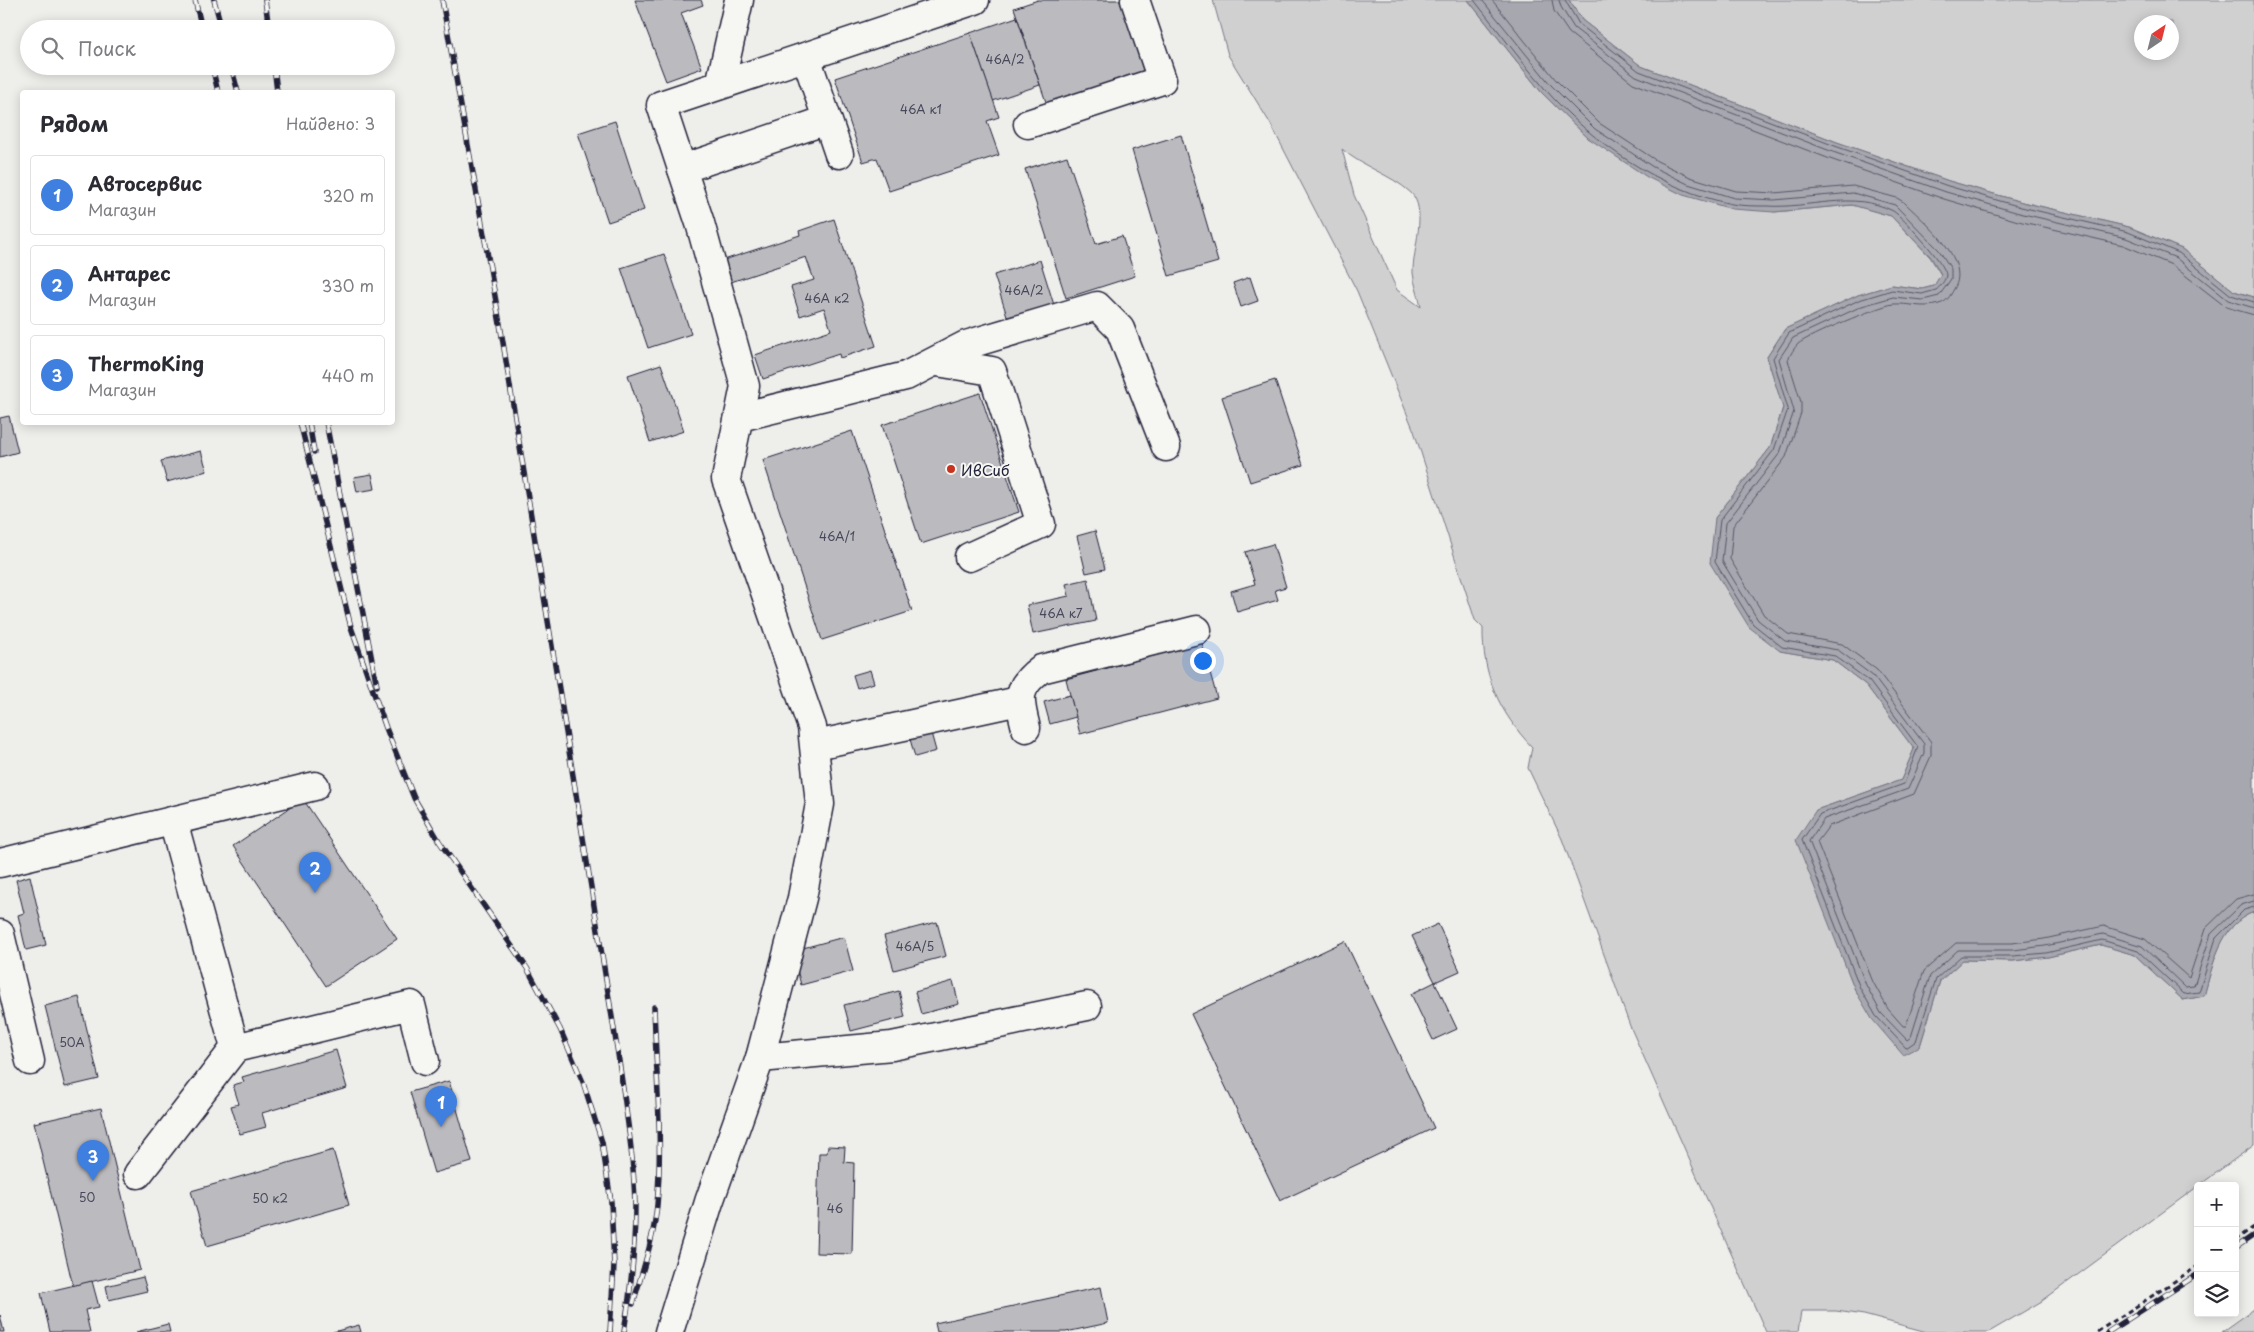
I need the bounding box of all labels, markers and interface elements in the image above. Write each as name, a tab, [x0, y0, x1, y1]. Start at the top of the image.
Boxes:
north arrow	[2134, 15, 2179, 60]
search box	[20, 20, 395, 75]
icon: search	[38, 34, 66, 62]
text: Поиск	[78, 34, 136, 62]
house number: 46А/2	[985, 50, 1025, 68]
house number: 46А к1	[900, 100, 942, 118]
text: Рядом	[40, 107, 108, 139]
text: Найдено: 3	[286, 111, 375, 135]
text: Автосервис	[88, 169, 202, 197]
text: 1	[53, 183, 61, 207]
text: 320 m	[323, 183, 374, 207]
text: Магазин	[88, 197, 157, 221]
text: Антарес	[88, 259, 171, 287]
text: 2	[51, 273, 63, 297]
text: 330 m	[321, 273, 374, 297]
house number: 46А/2	[1004, 281, 1044, 299]
text: Магазин	[88, 287, 157, 311]
house number: 46А к2	[804, 289, 850, 307]
text: ThermoKing	[88, 349, 204, 377]
text: 3	[52, 363, 62, 387]
text: 440 m	[322, 363, 374, 387]
text: Магазин	[88, 377, 157, 401]
place label: ИвСиб	[961, 458, 1010, 481]
marker: ИвСиб	[945, 463, 957, 475]
house number: 46А/1	[819, 527, 855, 545]
house number: 46А к7	[1039, 604, 1083, 622]
your location	[1190, 648, 1216, 674]
pin: 2	[299, 852, 331, 893]
house number: 46А/5	[896, 937, 934, 955]
house number: 50А	[59, 1033, 85, 1051]
pin: 1	[425, 1086, 457, 1127]
pin: 3	[77, 1140, 109, 1181]
map controls	[2194, 1182, 2239, 1317]
button: +	[2194, 1182, 2239, 1227]
house number: 50	[79, 1188, 95, 1206]
house number: 50 к2	[252, 1189, 288, 1207]
house number: 46	[827, 1199, 843, 1217]
button: −	[2194, 1227, 2239, 1272]
button: layers	[2194, 1272, 2239, 1317]

